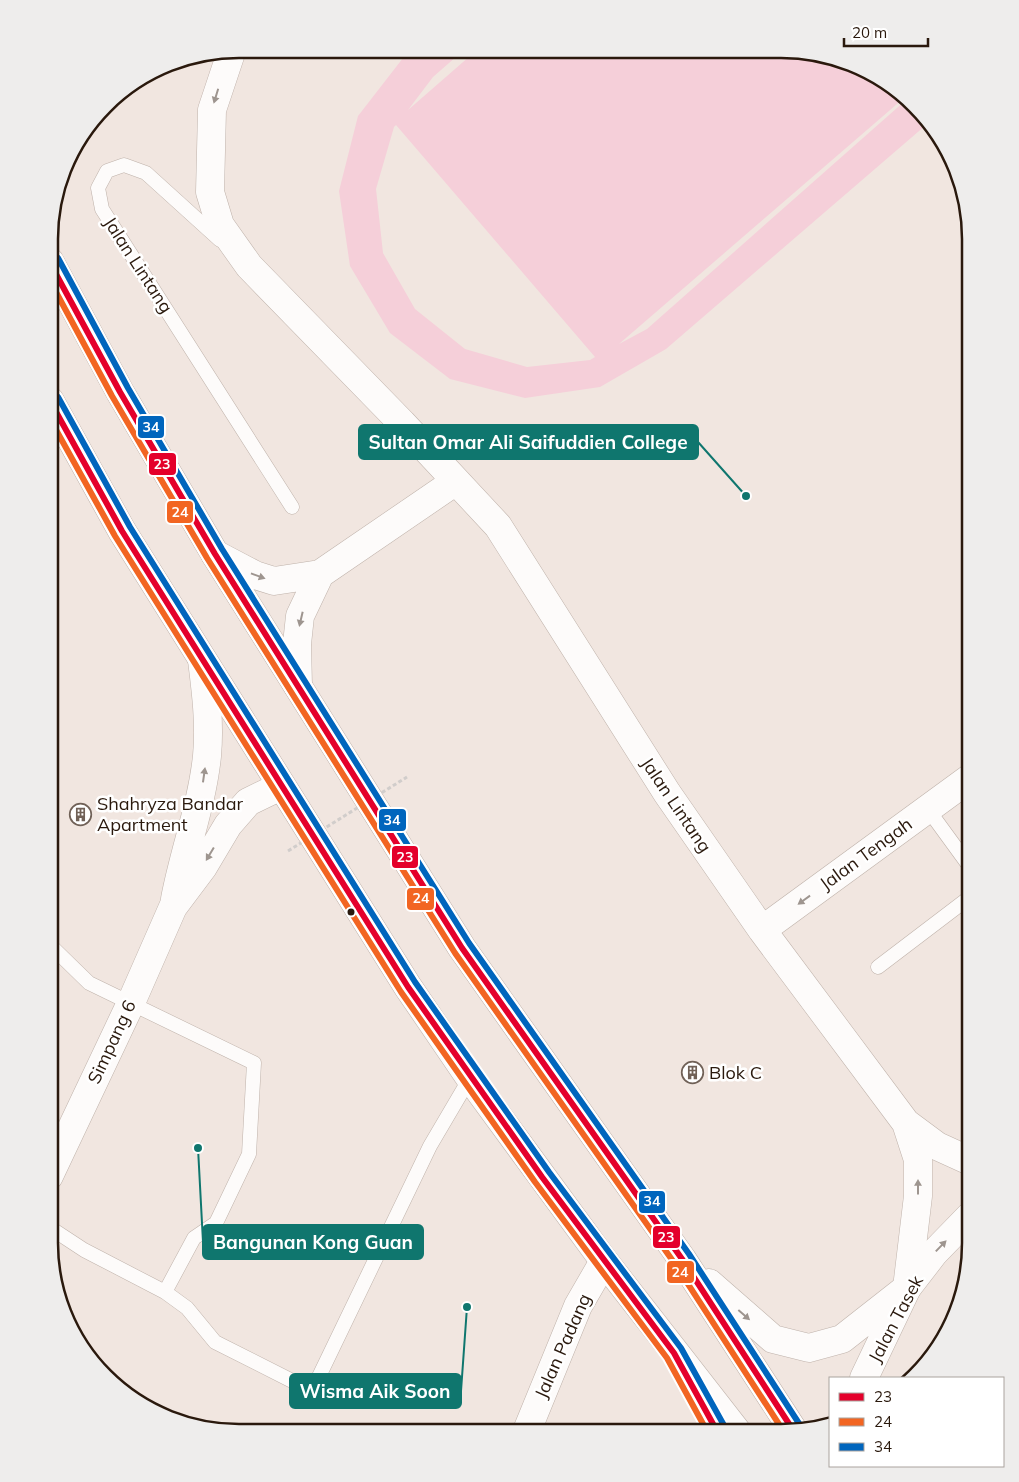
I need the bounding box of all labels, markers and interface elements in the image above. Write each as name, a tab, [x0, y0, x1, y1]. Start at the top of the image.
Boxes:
scale bar	[844, 15, 928, 47]
text: 20 m	[852, 23, 887, 42]
one-way arrow	[212, 89, 220, 104]
street label: Jalan Lintang	[99, 212, 178, 317]
line badge: 34	[137, 415, 165, 439]
text: 34	[143, 418, 160, 436]
callout: Sultan Omar Ali Saifuddien College	[359, 425, 698, 459]
text: Sultan Omar Ali Saifuddien College	[368, 430, 688, 454]
line badge: 23	[148, 452, 177, 476]
text: 23	[154, 455, 170, 473]
line badge: 24	[166, 500, 194, 524]
text: 24	[172, 503, 189, 521]
one-way arrow	[251, 573, 266, 580]
one-way arrow	[297, 611, 305, 626]
street label: Jalan Lintang	[636, 753, 717, 857]
one-way arrow	[200, 766, 208, 782]
place label: Shahryza Bandar Apartment	[97, 792, 244, 836]
building icon: Shahryza Bandar Apartment	[69, 802, 93, 826]
line badge: 34	[378, 808, 407, 832]
text: 34	[384, 811, 401, 829]
street label: Jalan Tengah	[815, 812, 917, 895]
line badge: 23	[391, 845, 419, 869]
one-way arrow	[206, 848, 215, 861]
text: 23	[397, 848, 413, 866]
line badge: 24	[406, 887, 435, 911]
text: 24	[413, 889, 430, 907]
one-way arrow	[797, 894, 810, 904]
unlabelled marker	[346, 907, 356, 917]
street label: Simpang 6	[82, 996, 141, 1087]
building icon: Blok C	[681, 1061, 705, 1085]
place label: Blok C	[709, 1061, 762, 1084]
one-way arrow	[914, 1179, 922, 1195]
line badge: 34	[638, 1190, 666, 1214]
text: 34	[644, 1192, 661, 1210]
callout: Bangunan Kong Guan	[203, 1225, 423, 1259]
line badge: 23	[652, 1225, 681, 1249]
text: 23	[658, 1228, 674, 1246]
text: Bangunan Kong Guan	[213, 1230, 413, 1254]
one-way arrow	[935, 1240, 947, 1252]
line badge: 24	[666, 1260, 695, 1284]
text: 24	[672, 1263, 689, 1281]
street label: Jalan Tasek	[863, 1271, 928, 1366]
street label: Jalan Padang	[529, 1290, 596, 1402]
one-way arrow	[738, 1309, 750, 1321]
callout: Wisma Aik Soon	[290, 1374, 461, 1408]
legend	[829, 1377, 1004, 1467]
text: Wisma Aik Soon	[300, 1379, 450, 1403]
text: 23	[874, 1387, 892, 1406]
text: 24	[874, 1412, 892, 1431]
text: 34	[874, 1437, 892, 1456]

